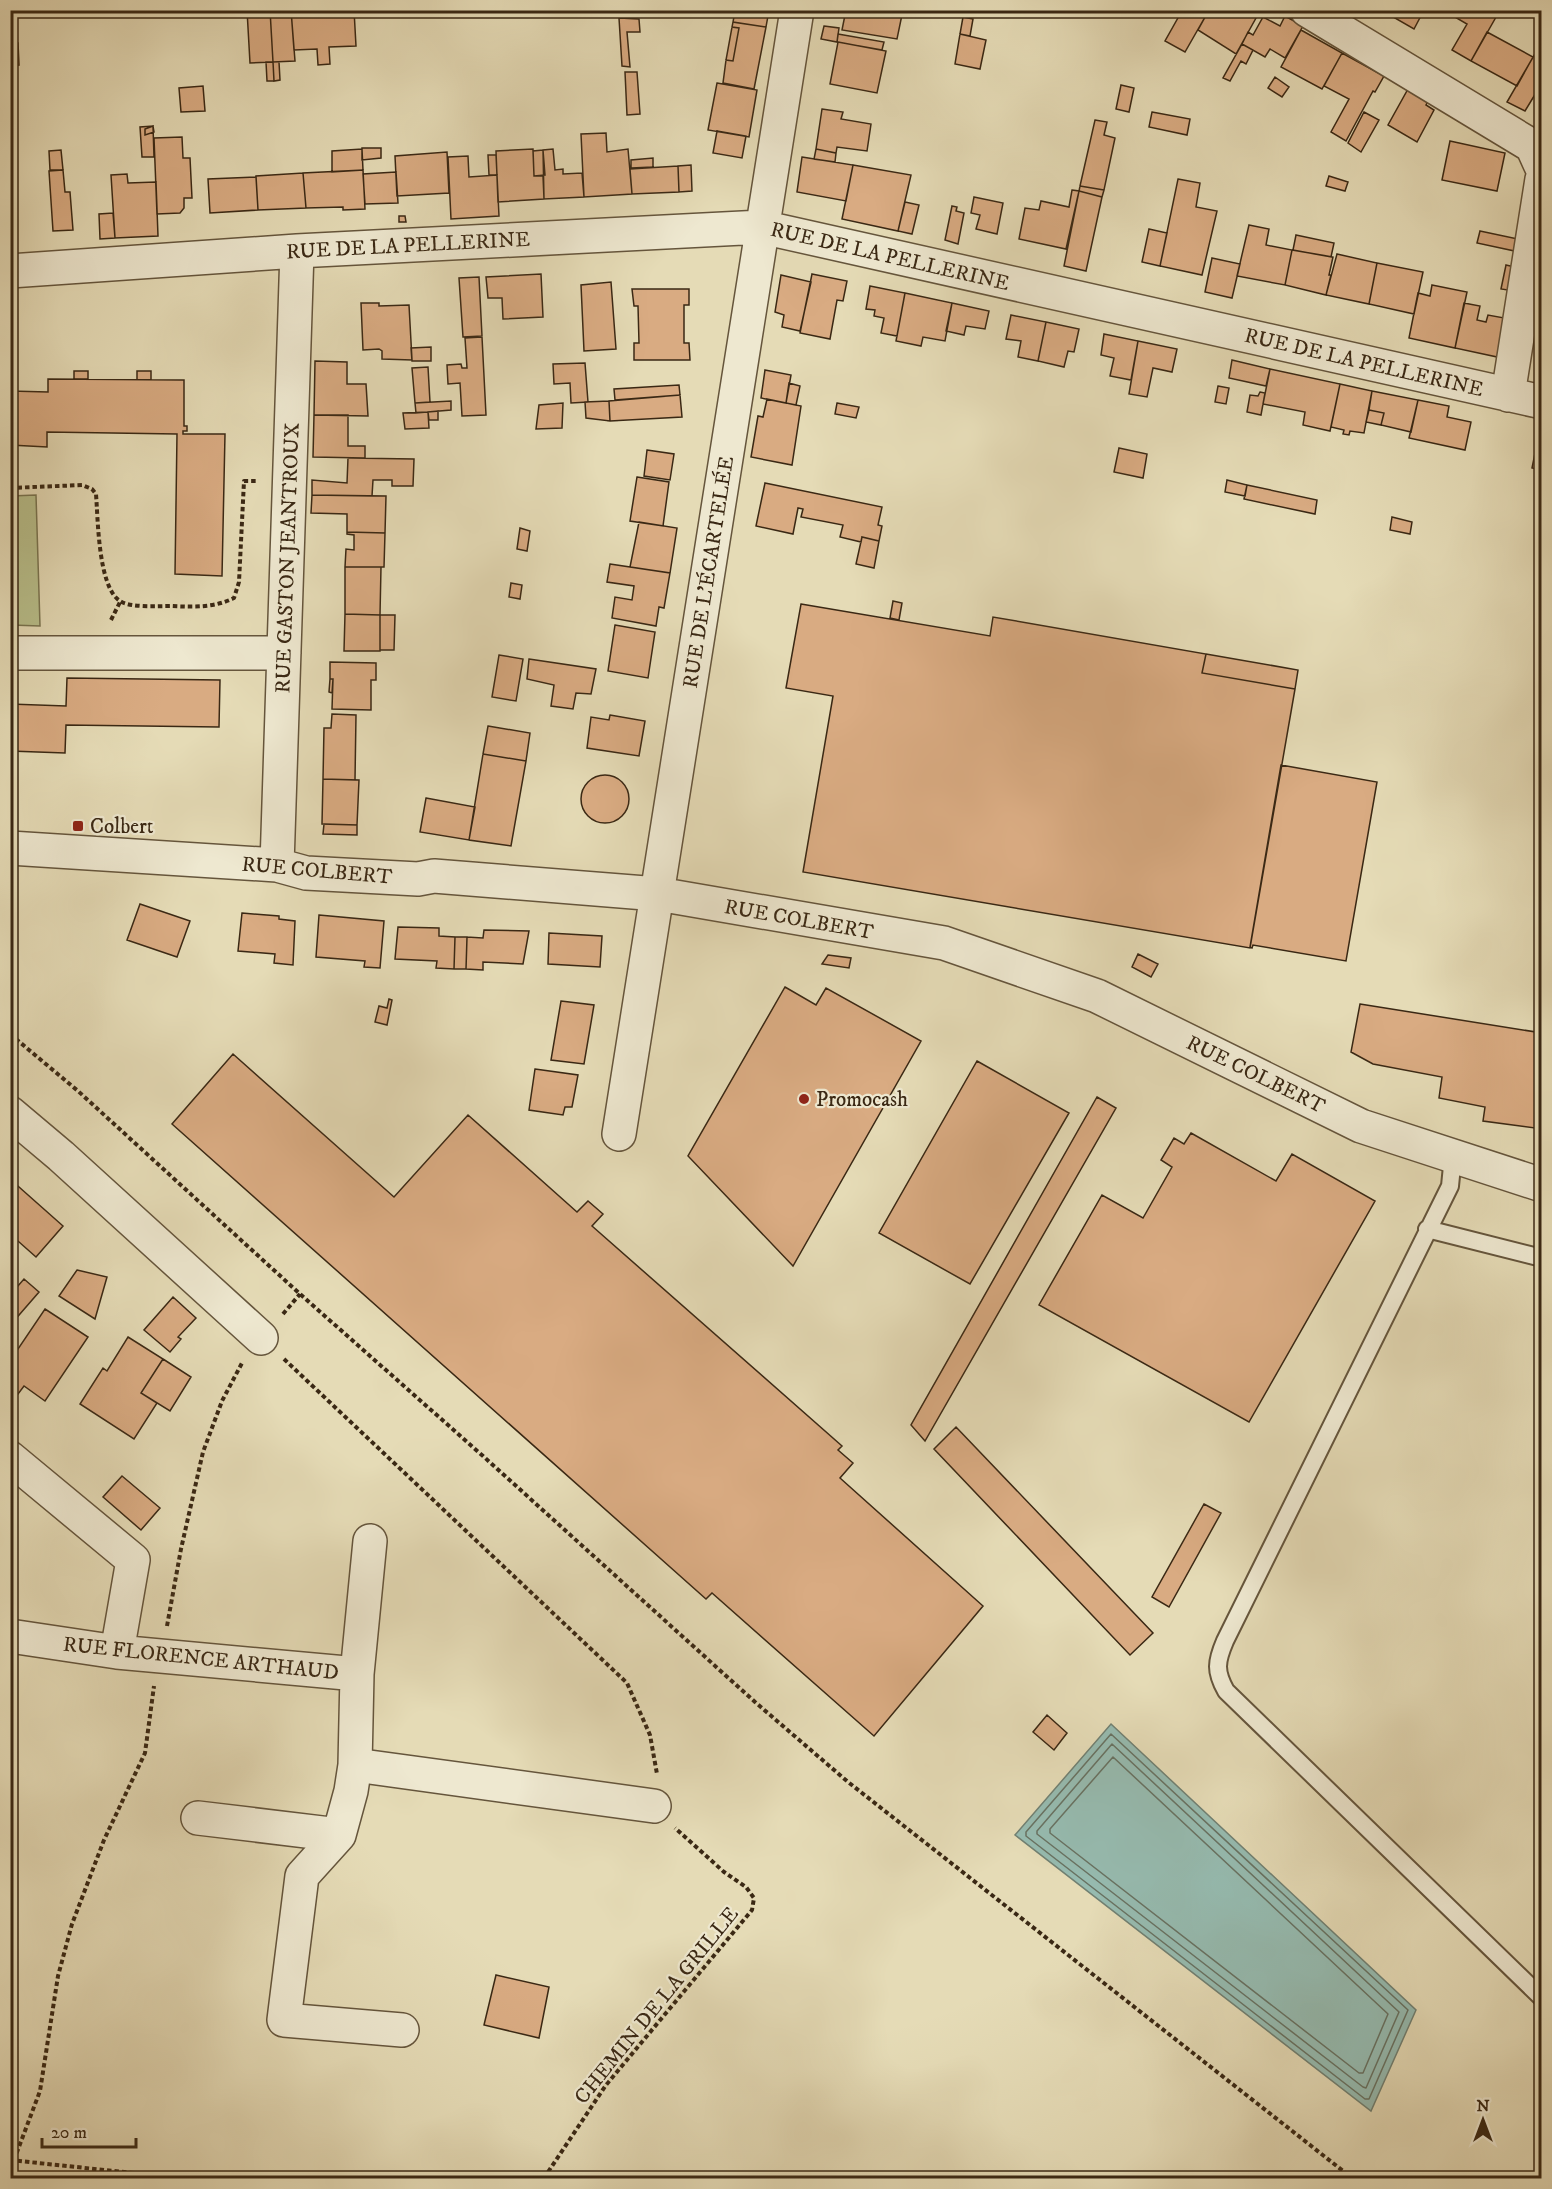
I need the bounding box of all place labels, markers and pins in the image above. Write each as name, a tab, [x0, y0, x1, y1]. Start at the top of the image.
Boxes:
place label: Colbert	[90, 814, 154, 840]
marker: Colbert	[71, 819, 85, 833]
place label: Promocash	[816, 1087, 908, 1113]
marker: Promocash	[797, 1092, 811, 1106]

